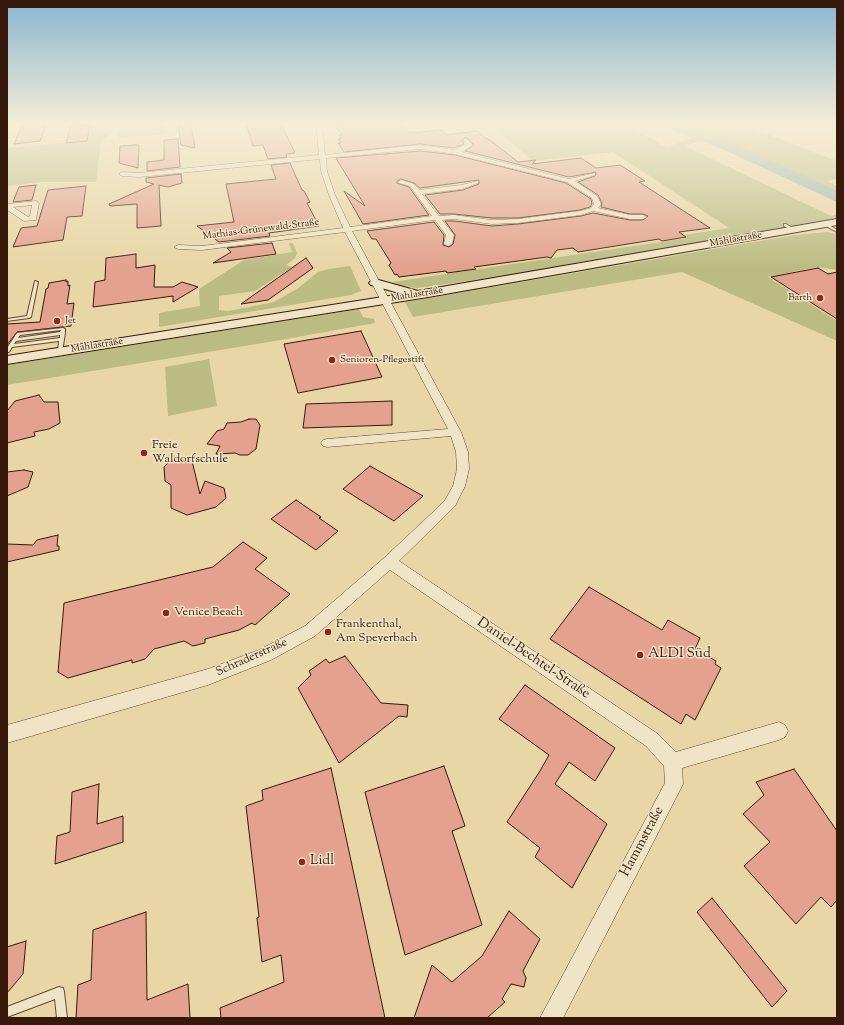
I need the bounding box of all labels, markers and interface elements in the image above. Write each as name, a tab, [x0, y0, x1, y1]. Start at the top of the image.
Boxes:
street label: Mathias-Grünewald-Straße	[202, 217, 320, 243]
street label: Mahlastraße	[709, 230, 763, 250]
street label: Mahlastraße	[390, 285, 444, 305]
place label: Barth	[788, 292, 812, 304]
marker: Barth	[815, 293, 825, 303]
place label: Jet	[65, 315, 76, 327]
marker: Jet	[52, 316, 62, 326]
street label: Mahlastraße	[70, 336, 124, 356]
place label: Senioren-Pflegestift	[340, 354, 425, 366]
marker: Senioren-Pflegestift	[327, 355, 337, 365]
place label: Freie Waldorfschule	[152, 439, 228, 467]
marker: Freie Waldorfschule	[139, 448, 149, 458]
place label: Venice Beach	[174, 606, 243, 620]
marker: Venice Beach	[161, 608, 171, 618]
street label: Daniel-Bechtel-Straße	[473, 615, 593, 703]
place label: Frankenthal, Am Speyerbach	[336, 618, 418, 646]
marker: Frankenthal, Am Speyerbach	[323, 627, 333, 637]
street label: Schraderstraße	[214, 636, 290, 680]
place label: ALDI Süd	[648, 647, 711, 663]
marker: ALDI Süd	[635, 650, 645, 660]
street label: Hammstraße	[618, 804, 668, 880]
place label: Lidl	[310, 854, 334, 870]
marker: Lidl	[297, 857, 307, 867]

